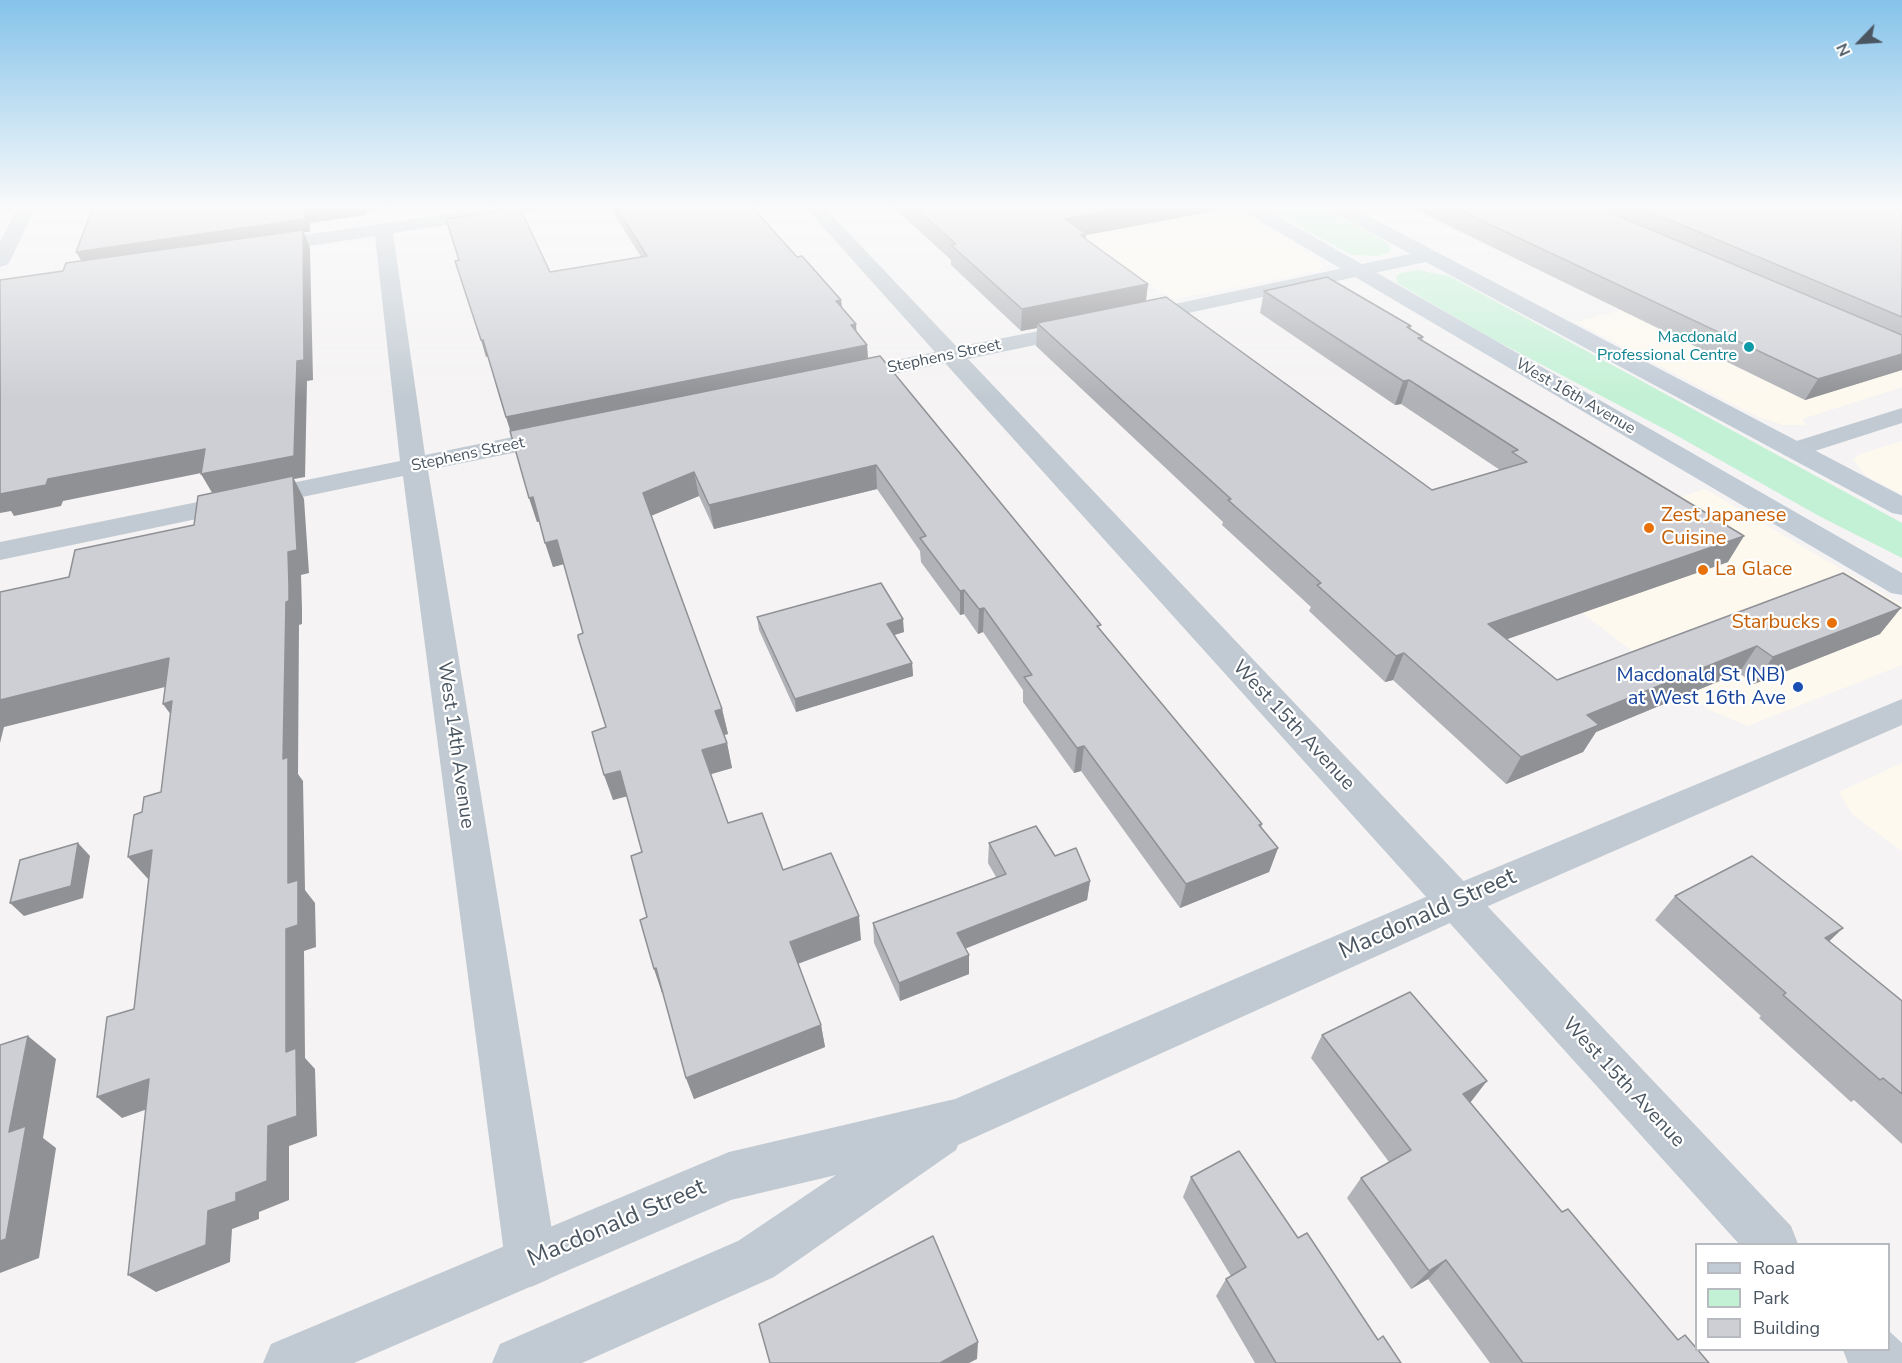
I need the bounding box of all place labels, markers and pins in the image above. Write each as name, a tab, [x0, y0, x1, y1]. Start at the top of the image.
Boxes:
place label: Macdonald Professional Centre	[1597, 328, 1737, 366]
marker: Macdonald Professional Centre	[1742, 340, 1756, 354]
place label: Zest Japanese Cuisine	[1661, 504, 1786, 551]
marker: Zest Japanese Cuisine	[1642, 521, 1656, 535]
place label: La Glace	[1715, 558, 1792, 582]
marker: La Glace	[1696, 563, 1710, 577]
place label: Starbucks	[1731, 611, 1820, 635]
marker: Starbucks	[1825, 616, 1839, 630]
place label: Macdonald St (NB) at West 16th Ave	[1616, 664, 1786, 711]
marker: Macdonald St (NB) at West 16th Ave	[1791, 680, 1805, 694]

